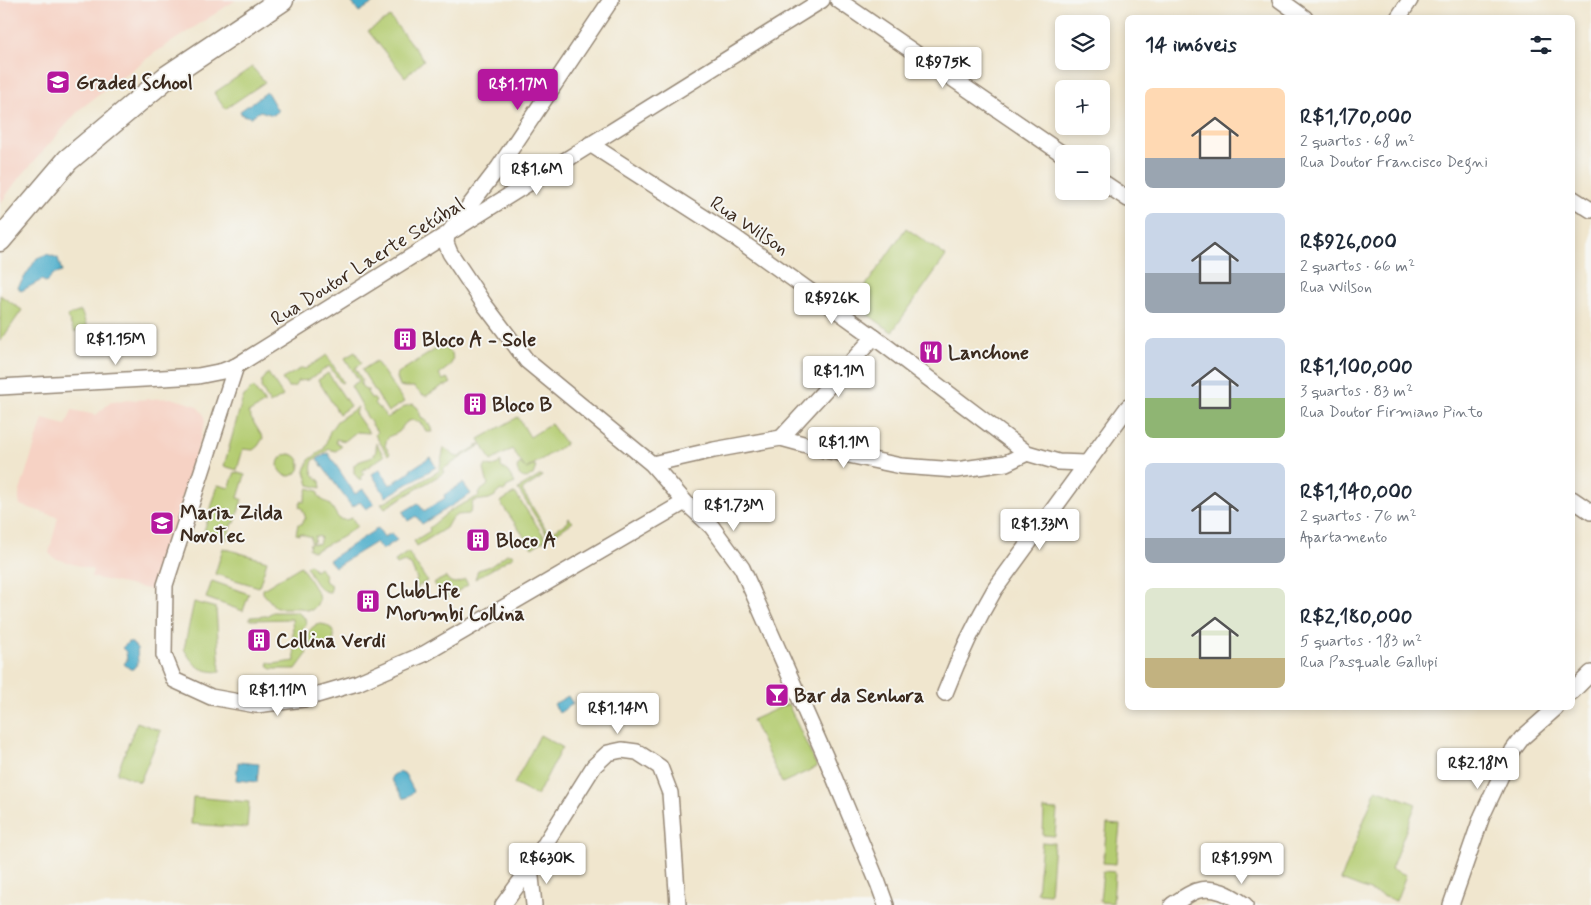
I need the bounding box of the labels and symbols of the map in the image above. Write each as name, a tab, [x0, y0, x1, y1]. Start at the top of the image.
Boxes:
pin: R$975K	[902, 46, 984, 89]
pin: R$1.17M	[472, 68, 564, 111]
school or university icon: Graded School	[45, 69, 71, 95]
place label: Graded School	[76, 70, 193, 97]
pin: R$1.6M	[496, 154, 578, 196]
street label: Rua Wilson	[704, 190, 794, 263]
street label: Rua Doutor Laerte Setúbal	[266, 192, 470, 333]
pin: R$926K	[791, 282, 873, 325]
pin: R$1.15M	[70, 324, 162, 366]
building icon: Bloco A - Sole	[392, 326, 418, 352]
place label: Bloco A - Sole	[422, 327, 536, 354]
restaurant icon: Lanchone	[918, 339, 944, 365]
place label: Lanchone	[948, 340, 1029, 367]
pin: R$1.1M	[798, 356, 880, 398]
building icon: Bloco B	[462, 391, 488, 417]
place label: Bloco B	[492, 392, 552, 419]
pin: R$1.1M	[803, 426, 885, 469]
pin: R$1.73M	[688, 490, 780, 532]
place label: Maria Zilda NovoTec	[180, 500, 283, 550]
pin: R$1.33M	[994, 508, 1086, 551]
school or university icon: Maria Zilda NovoTec	[149, 510, 175, 536]
building icon: Bloco A	[465, 527, 491, 553]
place label: Bloco A	[496, 528, 557, 555]
place label: ClubLife Morumbi Collina	[386, 578, 525, 628]
building icon: ClubLife Morumbi Collina	[355, 588, 381, 614]
building icon: Collina Verdi	[246, 627, 272, 653]
place label: Collina Verdi	[276, 628, 386, 655]
pin: R$1.11M	[232, 674, 324, 717]
bar icon: Bar da Senhora	[764, 682, 790, 708]
place label: Bar da Senhora	[794, 683, 924, 710]
pin: R$1.14M	[572, 692, 664, 735]
pin: R$2.18M	[1432, 748, 1524, 790]
pin: R$630K	[506, 842, 588, 885]
pin: R$1.99M	[1196, 842, 1288, 885]

